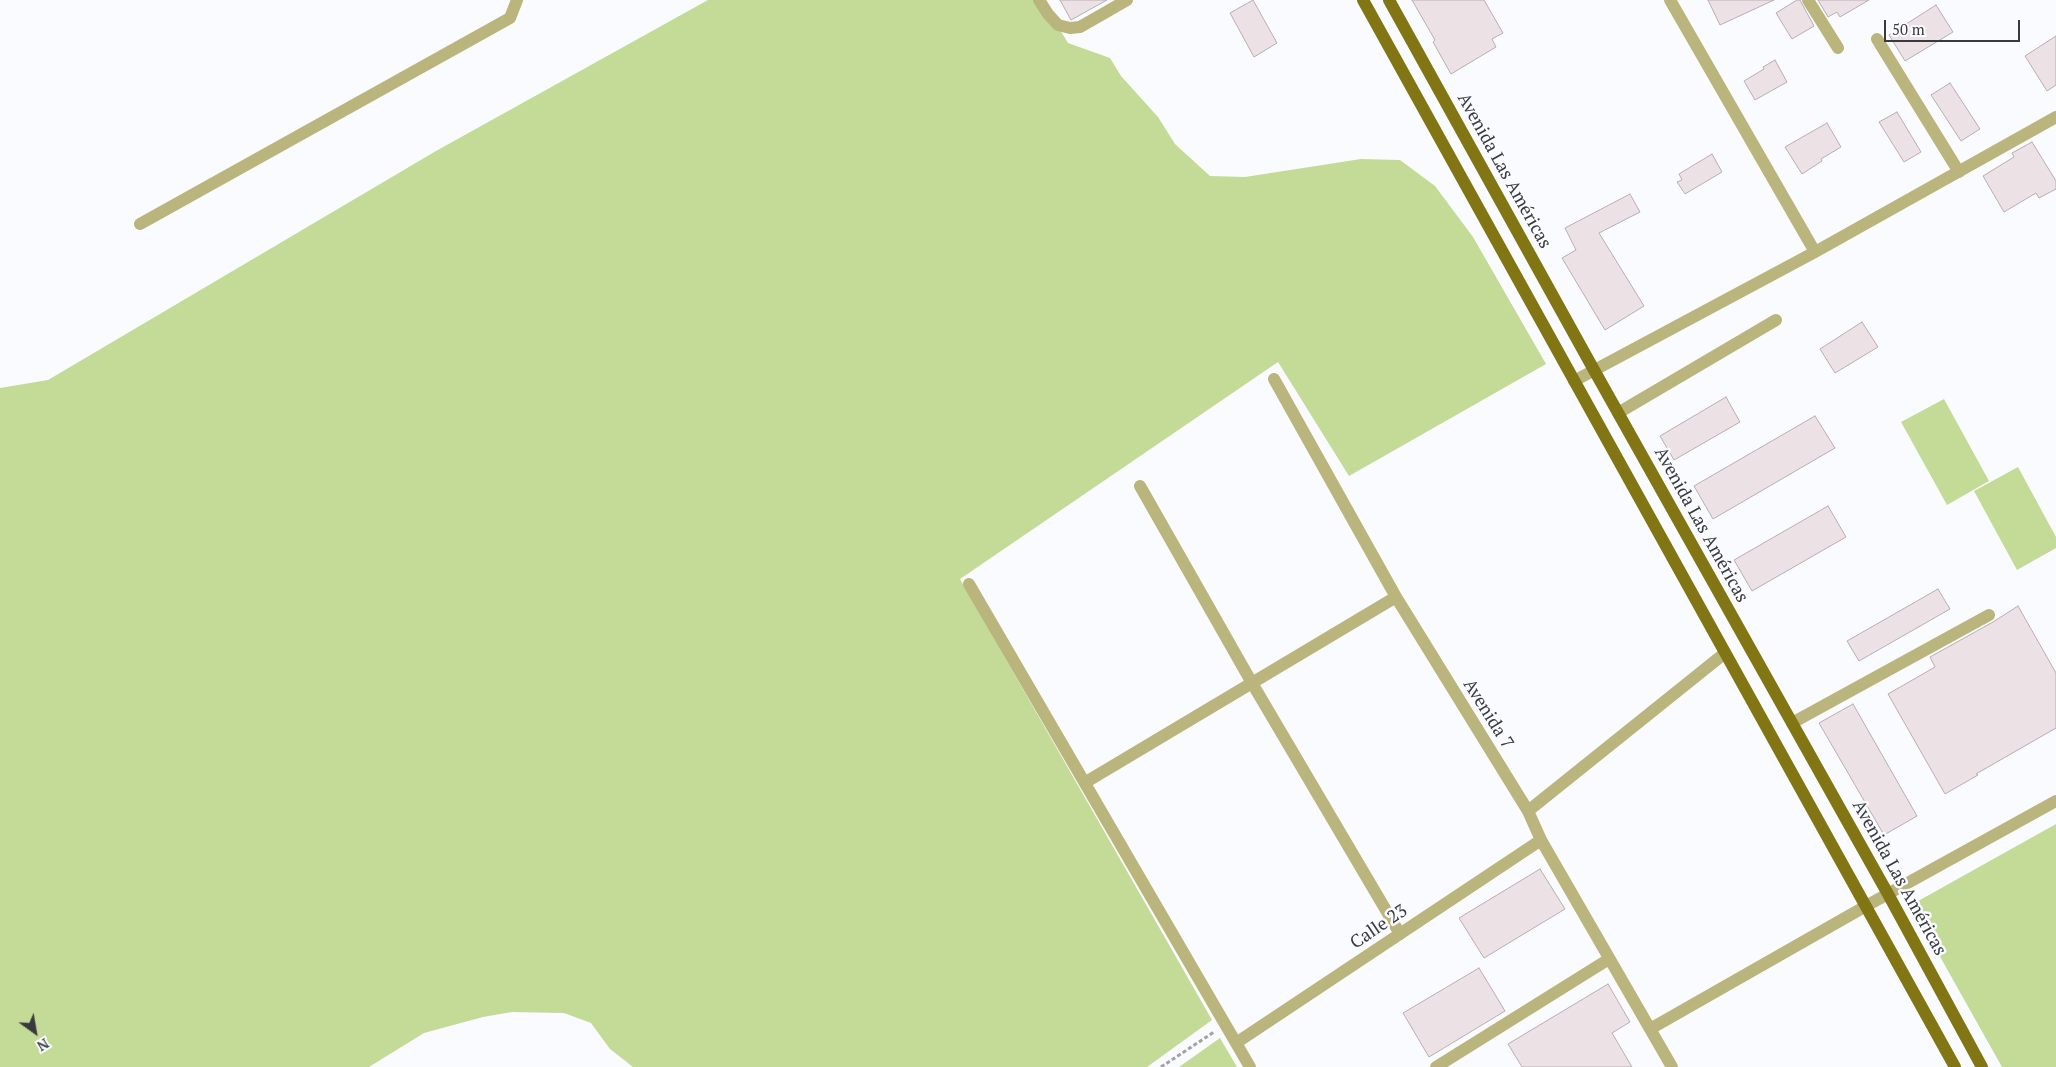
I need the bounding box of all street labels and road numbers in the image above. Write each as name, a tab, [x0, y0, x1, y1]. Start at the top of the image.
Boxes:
street label: Avenida Las Américas	[1452, 90, 1556, 252]
street label: Avenida Las Américas	[1649, 444, 1753, 606]
street label: Avenida 7	[1458, 675, 1518, 753]
street label: Avenida Las Américas	[1847, 797, 1951, 959]
street label: Calle 23	[1346, 900, 1412, 954]

